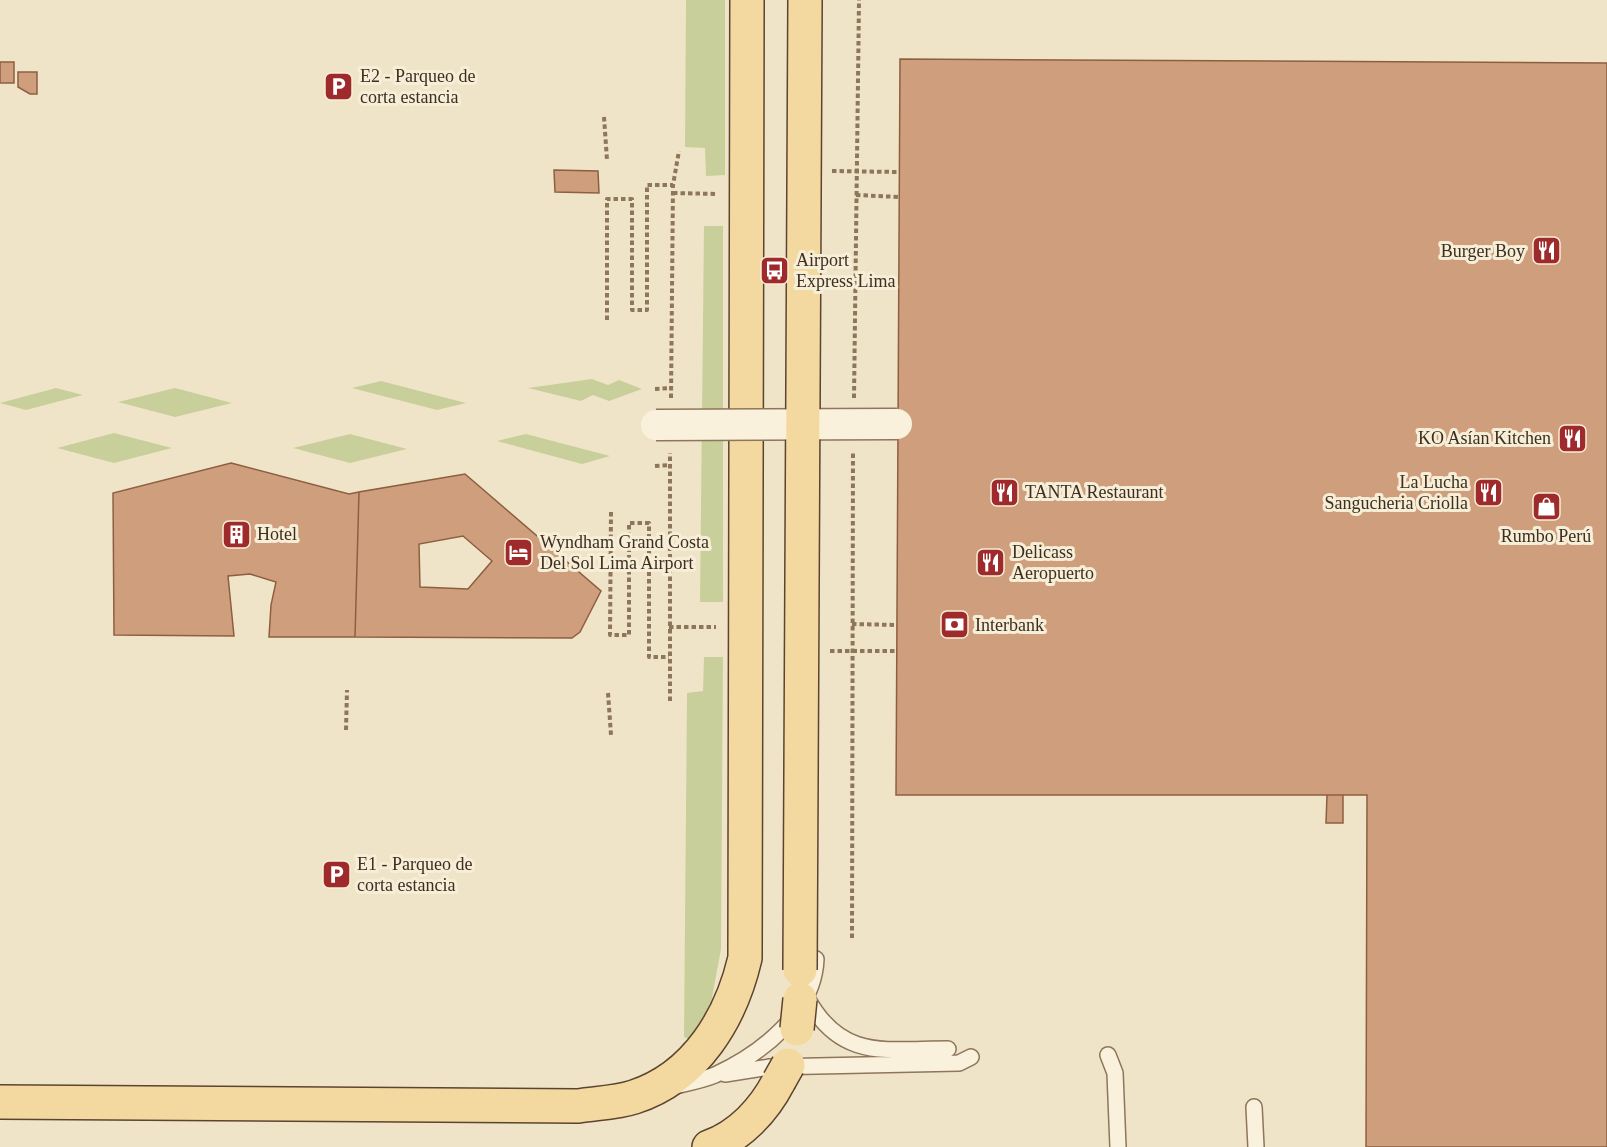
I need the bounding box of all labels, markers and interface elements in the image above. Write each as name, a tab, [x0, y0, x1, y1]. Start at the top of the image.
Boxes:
place label: E2 - Parqueo de corta estancia	[360, 66, 475, 107]
parking icon: E2 - Parqueo de corta estancia	[323, 70, 355, 102]
restaurant icon: Burger Boy	[1530, 235, 1562, 267]
place label: Burger Boy	[1441, 241, 1525, 261]
place label: Airport Express Lima	[796, 250, 895, 291]
bus stop icon: Airport Express Lima	[759, 254, 791, 286]
restaurant icon: KO Asían Kitchen	[1556, 422, 1588, 454]
place label: KO Asían Kitchen	[1418, 428, 1551, 448]
place label: La Lucha Sangucheria Criolla	[1325, 472, 1468, 513]
restaurant icon: TANTA Restaurant	[988, 476, 1020, 508]
restaurant icon: La Lucha Sangucheria Criolla	[1473, 476, 1505, 508]
place label: TANTA Restaurant	[1025, 482, 1164, 502]
shop icon: Rumbo Perú	[1530, 491, 1562, 523]
building icon: Hotel	[220, 518, 252, 550]
place label: Hotel	[257, 524, 297, 544]
place label: Rumbo Perú	[1501, 526, 1591, 546]
place label: Wyndham Grand Costa Del Sol Lima Airport	[540, 532, 709, 573]
hotel icon: Wyndham Grand Costa Del Sol Lima Airport	[503, 536, 535, 568]
place label: Delicass Aeropuerto	[1012, 542, 1094, 583]
restaurant icon: Delicass Aeropuerto	[975, 546, 1007, 578]
bank icon: Interbank	[938, 609, 970, 641]
place label: Interbank	[975, 615, 1044, 635]
place label: E1 - Parqueo de corta estancia	[357, 854, 472, 895]
parking icon: E1 - Parqueo de corta estancia	[320, 858, 352, 890]

